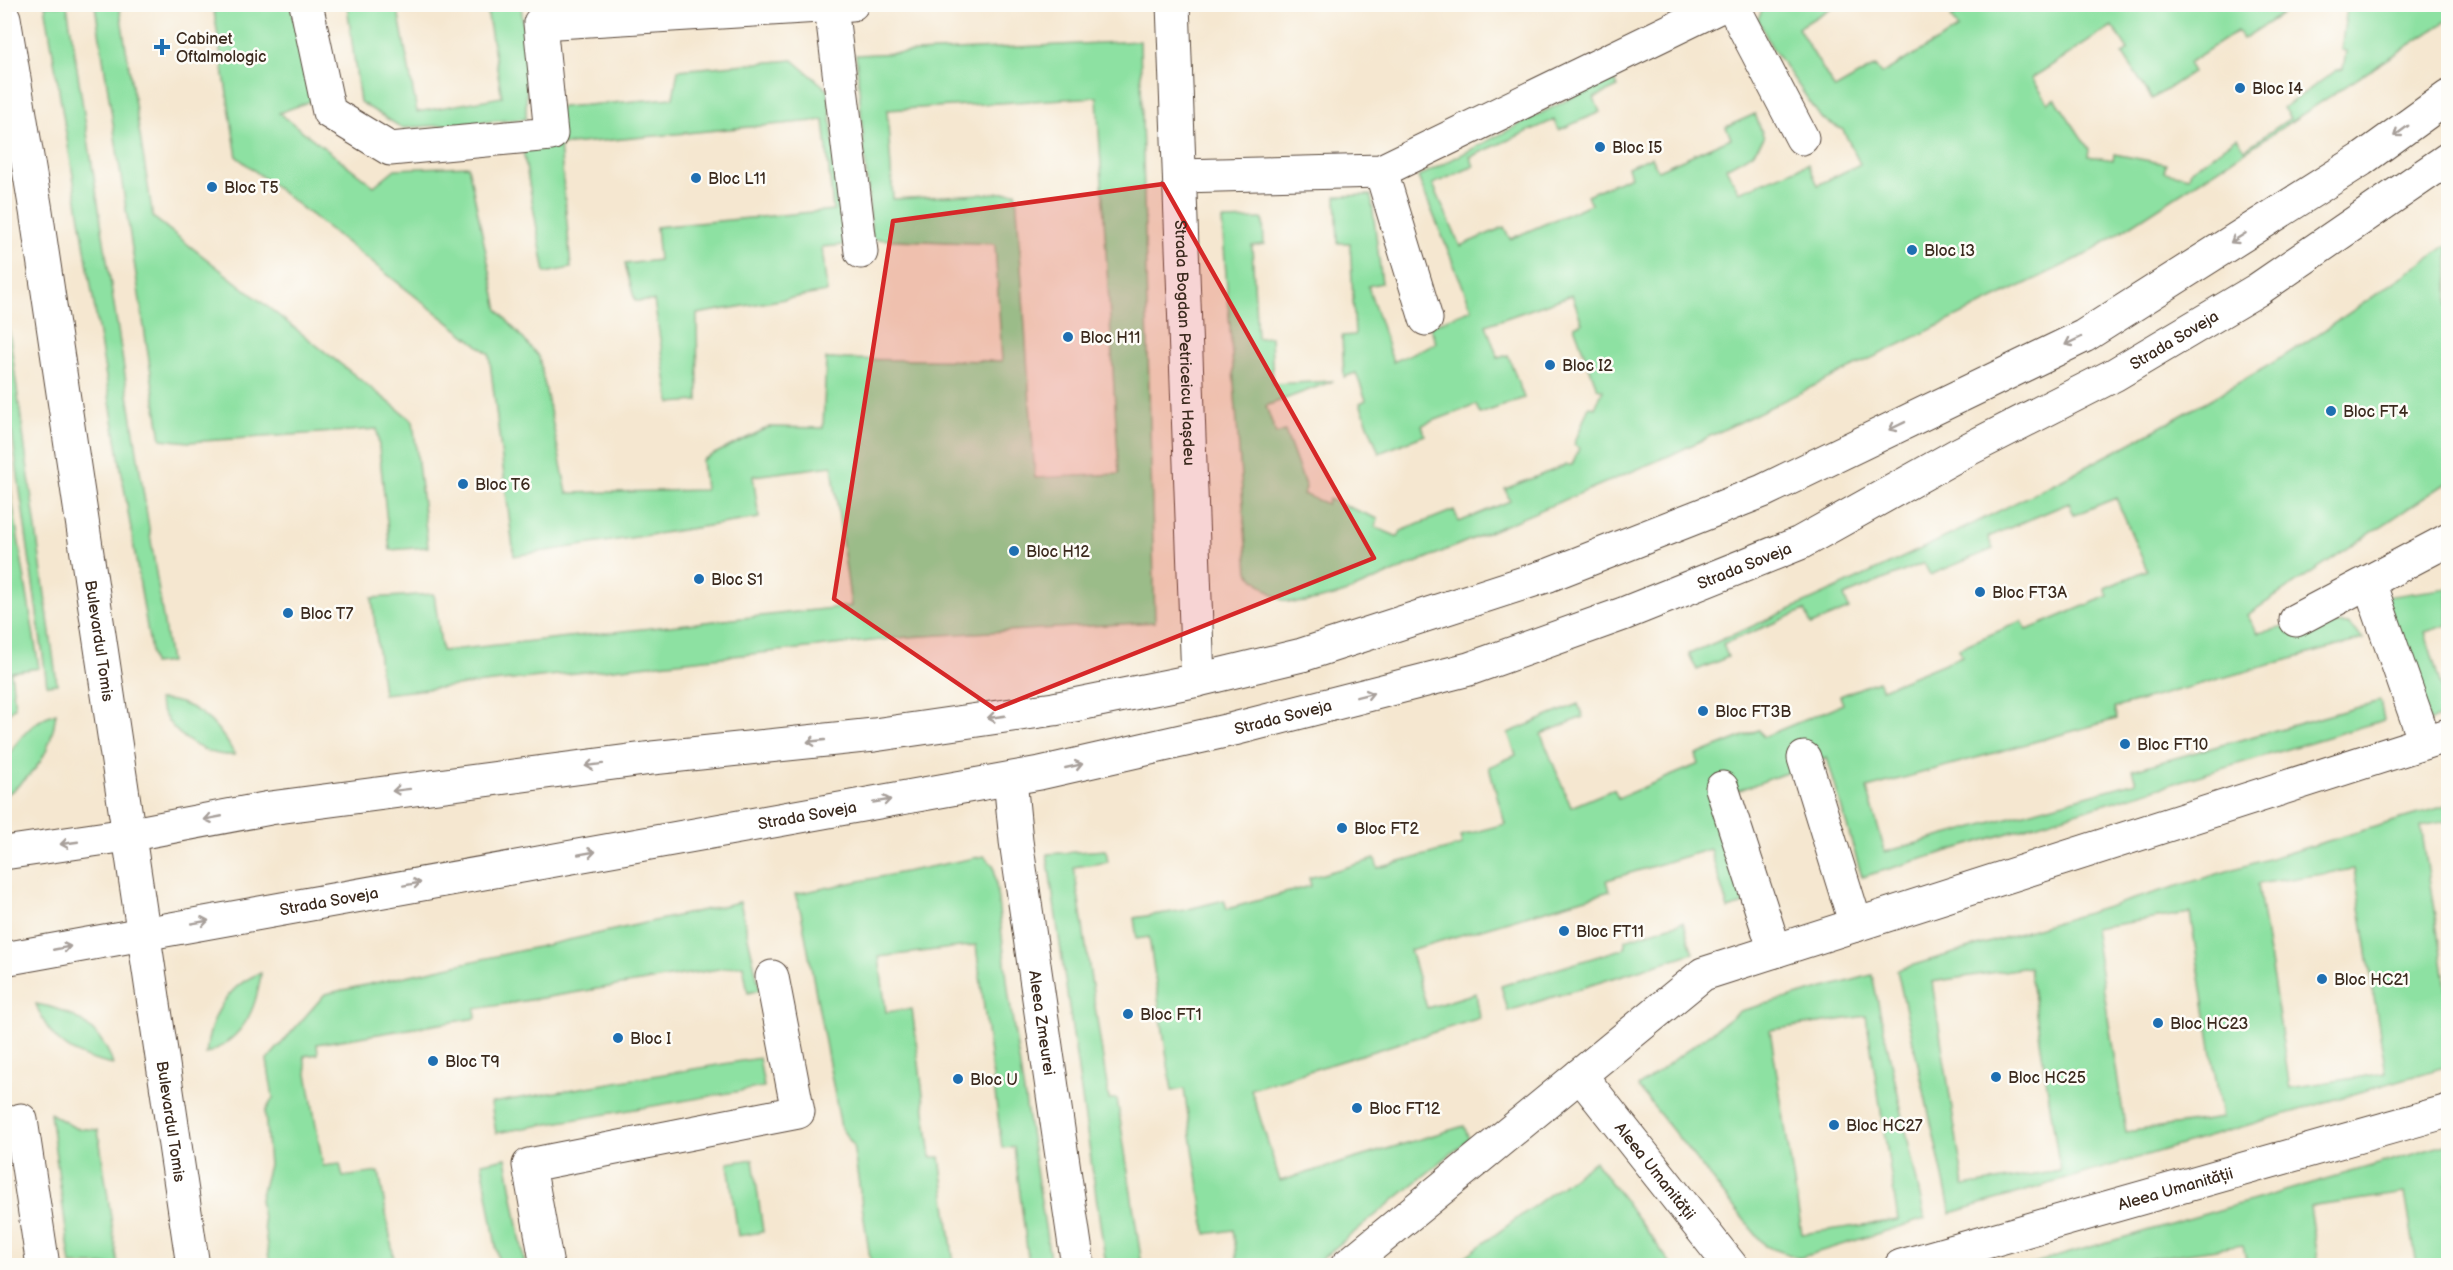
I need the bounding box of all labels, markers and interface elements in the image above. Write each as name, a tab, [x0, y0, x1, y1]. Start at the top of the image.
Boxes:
place label: Cabinet Oftalmologic	[176, 30, 267, 67]
marker: Cabinet Oftalmologic	[153, 38, 171, 56]
place label: Bloc I4	[2252, 80, 2303, 99]
marker: Bloc I4	[2233, 81, 2247, 95]
one-way arrow	[2394, 125, 2410, 137]
place label: Bloc I5	[1612, 139, 1662, 158]
marker: Bloc I5	[1593, 140, 1607, 154]
place label: Bloc L11	[708, 170, 766, 189]
marker: Bloc L11	[689, 171, 703, 185]
place label: Bloc T5	[224, 179, 279, 198]
marker: Bloc T5	[205, 180, 219, 194]
street label: Strada Bogdan Petriceicu Hașdeu	[1170, 220, 1198, 466]
one-way arrow	[2230, 232, 2247, 244]
place label: Bloc I3	[1924, 242, 1975, 261]
marker: Bloc I3	[1905, 243, 1919, 257]
street label: Strada Soveja	[2127, 307, 2222, 374]
place label: Bloc H11	[1080, 329, 1140, 348]
marker: Bloc H11	[1061, 330, 1075, 344]
one-way arrow	[2064, 336, 2082, 348]
place label: Bloc I2	[1562, 357, 1613, 376]
marker: Bloc I2	[1543, 358, 1557, 372]
place label: Bloc FT4	[2343, 403, 2408, 422]
marker: Bloc FT4	[2324, 404, 2338, 418]
one-way arrow	[1889, 421, 1907, 433]
place label: Bloc T6	[475, 476, 530, 495]
marker: Bloc T6	[456, 477, 470, 491]
street label: Strada Soveja	[1695, 539, 1795, 594]
place label: Bloc H12	[1026, 543, 1090, 562]
marker: Bloc H12	[1007, 544, 1021, 558]
place label: Bloc S1	[711, 571, 763, 590]
marker: Bloc S1	[692, 572, 706, 586]
street label: Bulevardul Tomis	[80, 579, 117, 703]
place label: Bloc FT3A	[1992, 584, 2067, 603]
marker: Bloc FT3A	[1973, 585, 1987, 599]
place label: Bloc T7	[300, 605, 353, 624]
marker: Bloc T7	[281, 606, 295, 620]
one-way arrow	[1356, 689, 1375, 701]
street label: Strada Soveja	[1233, 696, 1334, 740]
place label: Bloc FT3B	[1715, 703, 1791, 722]
marker: Bloc FT3B	[1696, 704, 1710, 718]
one-way arrow	[987, 711, 1006, 722]
one-way arrow	[806, 736, 826, 747]
place label: Bloc FT10	[2137, 736, 2208, 755]
marker: Bloc FT10	[2118, 737, 2132, 751]
one-way arrow	[1064, 759, 1083, 771]
one-way arrow	[585, 760, 605, 771]
one-way arrow	[391, 785, 411, 796]
one-way arrow	[872, 796, 892, 807]
street label: Strada Soveja	[757, 798, 858, 834]
one-way arrow	[203, 813, 223, 824]
place label: Bloc FT2	[1354, 820, 1419, 839]
marker: Bloc FT2	[1335, 821, 1349, 835]
one-way arrow	[60, 838, 80, 849]
one-way arrow	[576, 847, 596, 858]
one-way arrow	[402, 878, 422, 889]
street label: Strada Soveja	[278, 884, 380, 920]
one-way arrow	[190, 916, 209, 927]
place label: Bloc FT11	[1576, 923, 1644, 942]
marker: Bloc FT11	[1557, 924, 1571, 938]
one-way arrow	[52, 942, 71, 953]
street label: Aleea Zmeurei	[1024, 969, 1058, 1077]
place label: Bloc HC21	[2334, 971, 2409, 990]
marker: Bloc HC21	[2315, 972, 2329, 986]
place label: Bloc FT1	[1140, 1006, 1202, 1025]
marker: Bloc FT1	[1121, 1007, 1135, 1021]
place label: Bloc HC23	[2170, 1015, 2249, 1034]
marker: Bloc HC23	[2151, 1016, 2165, 1030]
place label: Bloc I	[630, 1030, 671, 1049]
marker: Bloc I	[611, 1031, 625, 1045]
place label: Bloc T9	[445, 1053, 500, 1072]
marker: Bloc T9	[426, 1054, 440, 1068]
street label: Bulevardul Tomis	[152, 1060, 188, 1184]
place label: Bloc HC25	[2008, 1069, 2086, 1088]
marker: Bloc HC25	[1989, 1070, 2003, 1084]
place label: Bloc U	[970, 1071, 1018, 1090]
marker: Bloc U	[951, 1072, 965, 1086]
place label: Bloc FT12	[1369, 1100, 1441, 1119]
marker: Bloc FT12	[1350, 1101, 1364, 1115]
place label: Bloc HC27	[1846, 1117, 1923, 1136]
marker: Bloc HC27	[1827, 1118, 1841, 1132]
street label: Aleea Umanității	[1610, 1119, 1699, 1224]
street label: Aleea Umanității	[2116, 1164, 2235, 1215]

